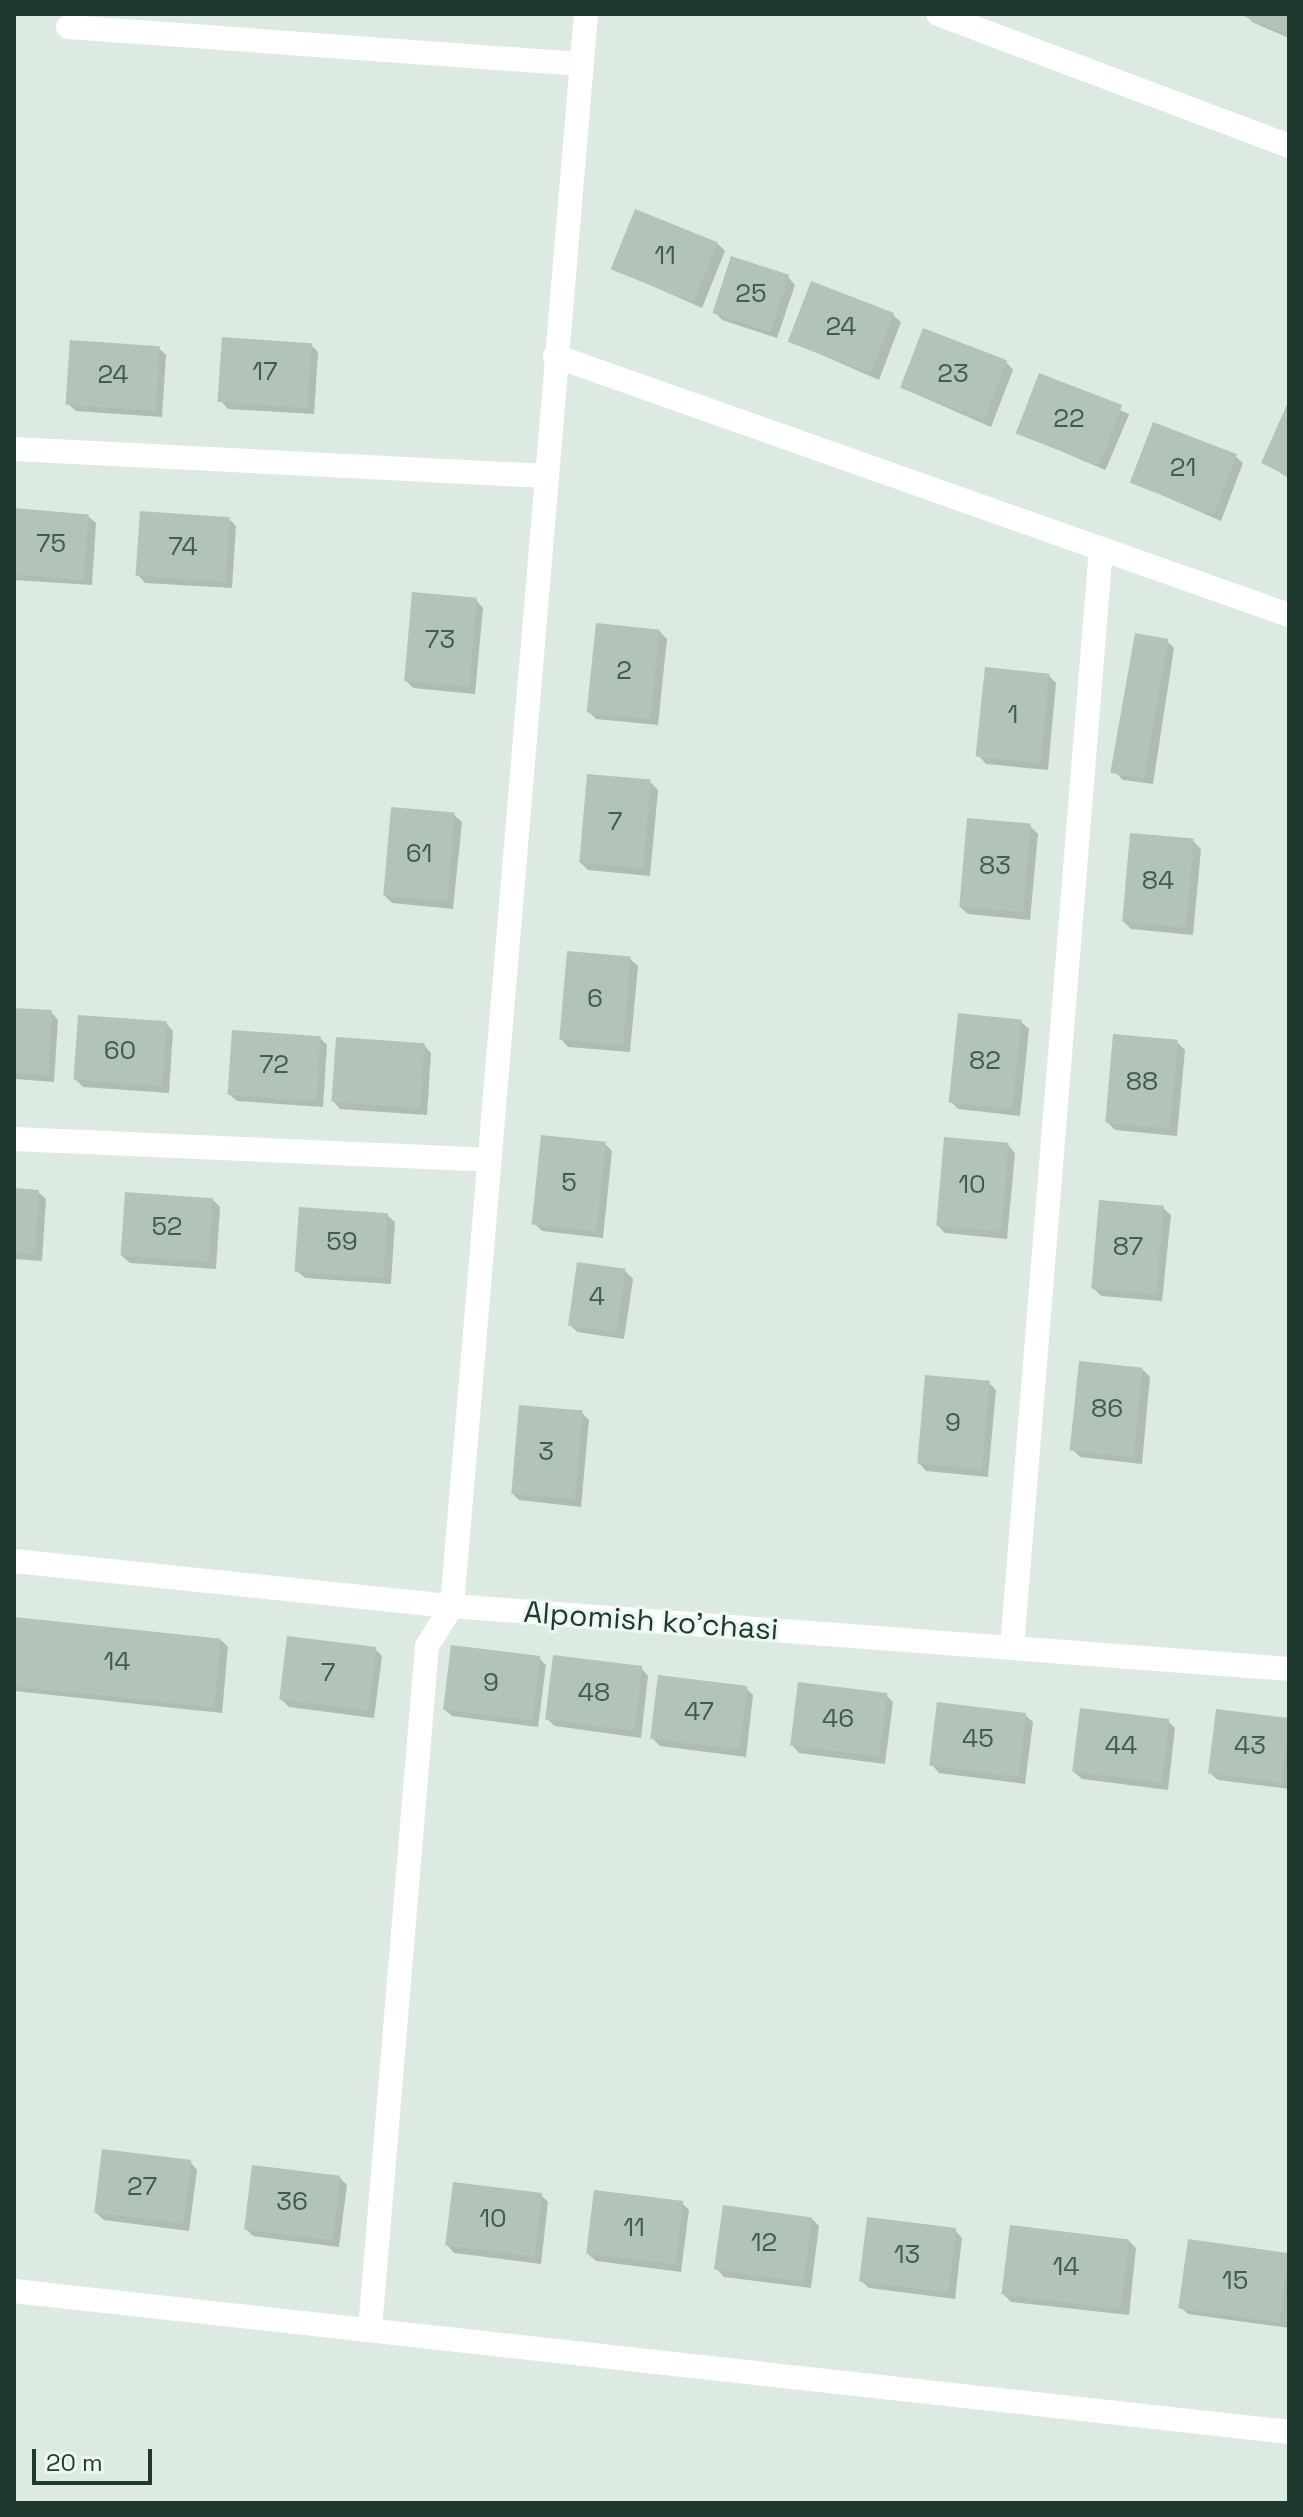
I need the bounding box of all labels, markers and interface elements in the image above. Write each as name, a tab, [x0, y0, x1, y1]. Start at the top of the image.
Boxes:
house number: 11	[654, 240, 676, 272]
house number: 25	[735, 278, 767, 310]
house number: 24	[825, 311, 857, 343]
house number: 17	[252, 356, 278, 388]
house number: 23	[937, 358, 969, 390]
house number: 24	[97, 359, 129, 391]
house number: 22	[1053, 403, 1085, 435]
house number: 21	[1170, 452, 1196, 484]
house number: 75	[36, 528, 66, 560]
house number: 74	[168, 531, 198, 563]
house number: 73	[425, 624, 455, 656]
house number: 2	[616, 655, 632, 687]
house number: 1	[1008, 699, 1018, 731]
house number: 7	[608, 806, 622, 838]
house number: 61	[406, 838, 432, 870]
house number: 83	[979, 850, 1011, 882]
house number: 84	[1142, 865, 1174, 897]
house number: 6	[587, 983, 603, 1015]
house number: 60	[104, 1035, 136, 1067]
house number: 82	[969, 1045, 1001, 1077]
house number: 72	[259, 1049, 289, 1081]
house number: 88	[1126, 1066, 1158, 1098]
house number: 5	[561, 1167, 577, 1199]
house number: 10	[958, 1169, 986, 1201]
house number: 52	[151, 1211, 183, 1243]
house number: 59	[326, 1226, 358, 1258]
house number: 87	[1113, 1231, 1143, 1263]
house number: 4	[589, 1281, 605, 1313]
house number: 86	[1091, 1393, 1123, 1425]
house number: 9	[945, 1407, 961, 1439]
house number: 3	[538, 1436, 554, 1468]
street label: Alpomish ko'chasi	[522, 1594, 780, 1648]
house number: 14	[103, 1646, 131, 1678]
house number: 7	[321, 1657, 335, 1689]
house number: 9	[483, 1667, 499, 1699]
house number: 48	[578, 1677, 610, 1709]
house number: 47	[684, 1696, 714, 1728]
house number: 46	[822, 1703, 854, 1735]
house number: 45	[962, 1723, 994, 1755]
house number: 44	[1105, 1730, 1137, 1762]
house number: 43	[1234, 1730, 1266, 1762]
house number: 27	[127, 2171, 157, 2203]
house number: 36	[276, 2186, 308, 2218]
house number: 10	[479, 2203, 507, 2235]
house number: 11	[623, 2212, 645, 2244]
house number: 12	[751, 2227, 777, 2259]
house number: 13	[894, 2239, 920, 2271]
house number: 14	[1052, 2251, 1080, 2283]
house number: 15	[1222, 2265, 1248, 2297]
scale bar	[36, 2433, 156, 2483]
text: 20 m	[46, 2447, 103, 2478]

